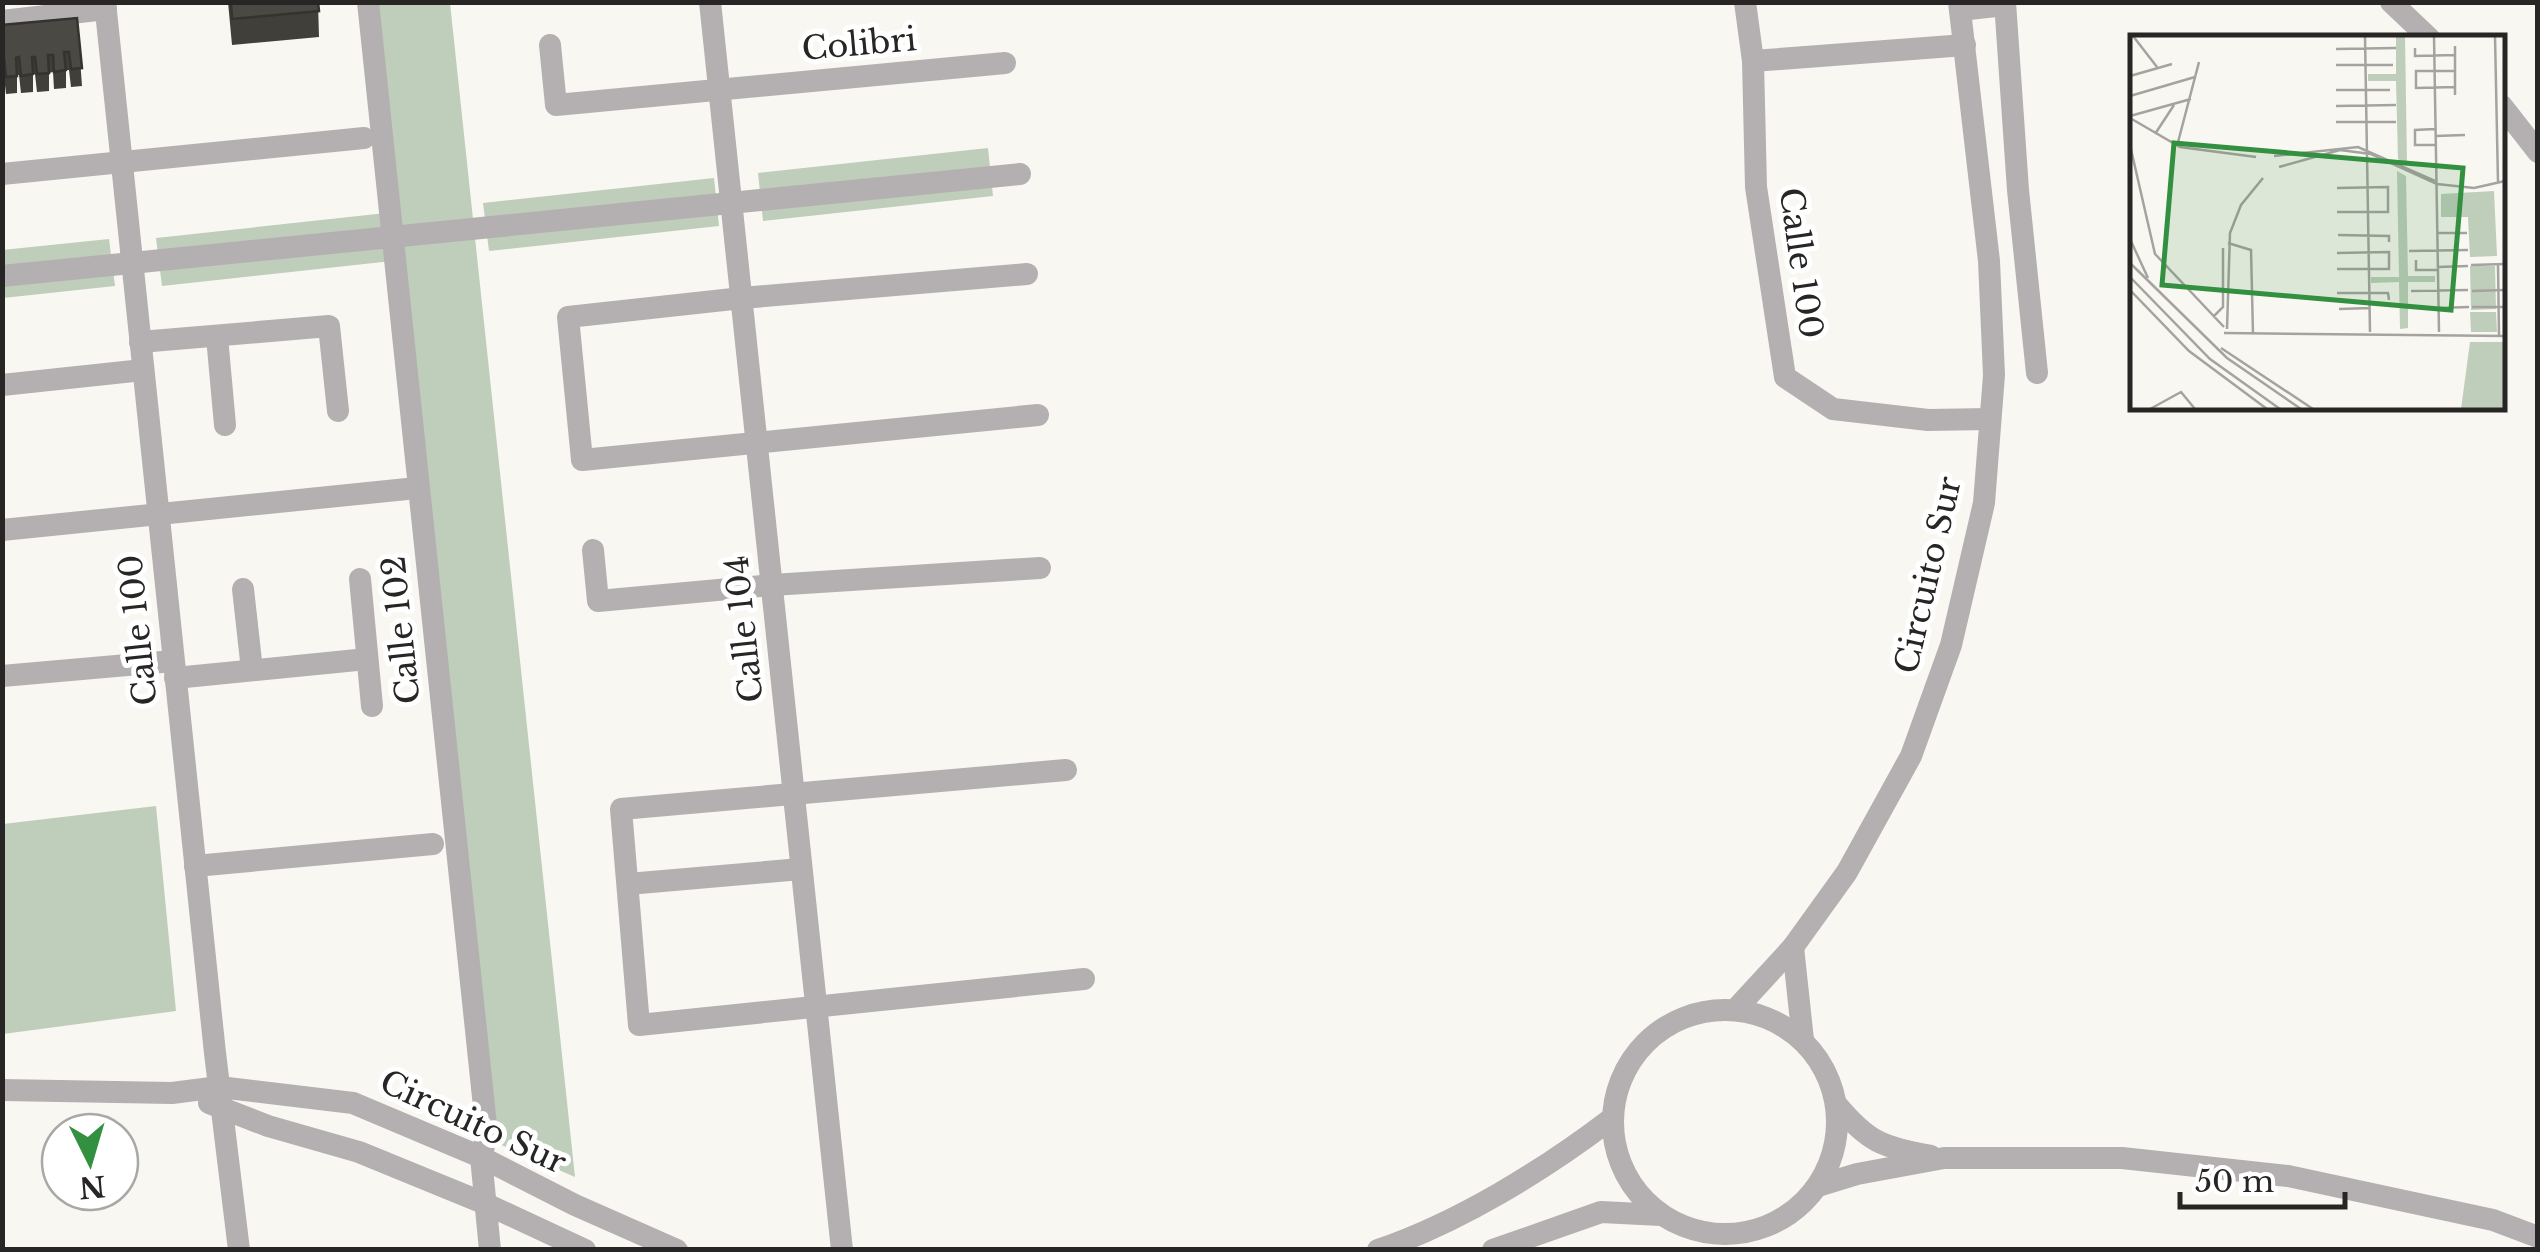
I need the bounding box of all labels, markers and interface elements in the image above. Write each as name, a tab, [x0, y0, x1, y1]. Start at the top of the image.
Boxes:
street label: Colibri	[800, 19, 918, 69]
inset map	[2130, 35, 2505, 410]
street label: Calle 100	[1771, 185, 1831, 341]
street label: Circuito Sur	[1886, 472, 1970, 677]
street label: Calle 100	[110, 552, 166, 708]
street label: Calle 102	[373, 554, 429, 706]
street label: Calle 104	[716, 554, 772, 704]
street label: Circuito Sur	[374, 1061, 573, 1183]
north arrow	[40, 1112, 140, 1212]
scale bar	[2180, 1147, 2345, 1209]
text: 50 m	[2195, 1163, 2274, 1200]
text: N	[77, 1168, 107, 1205]

